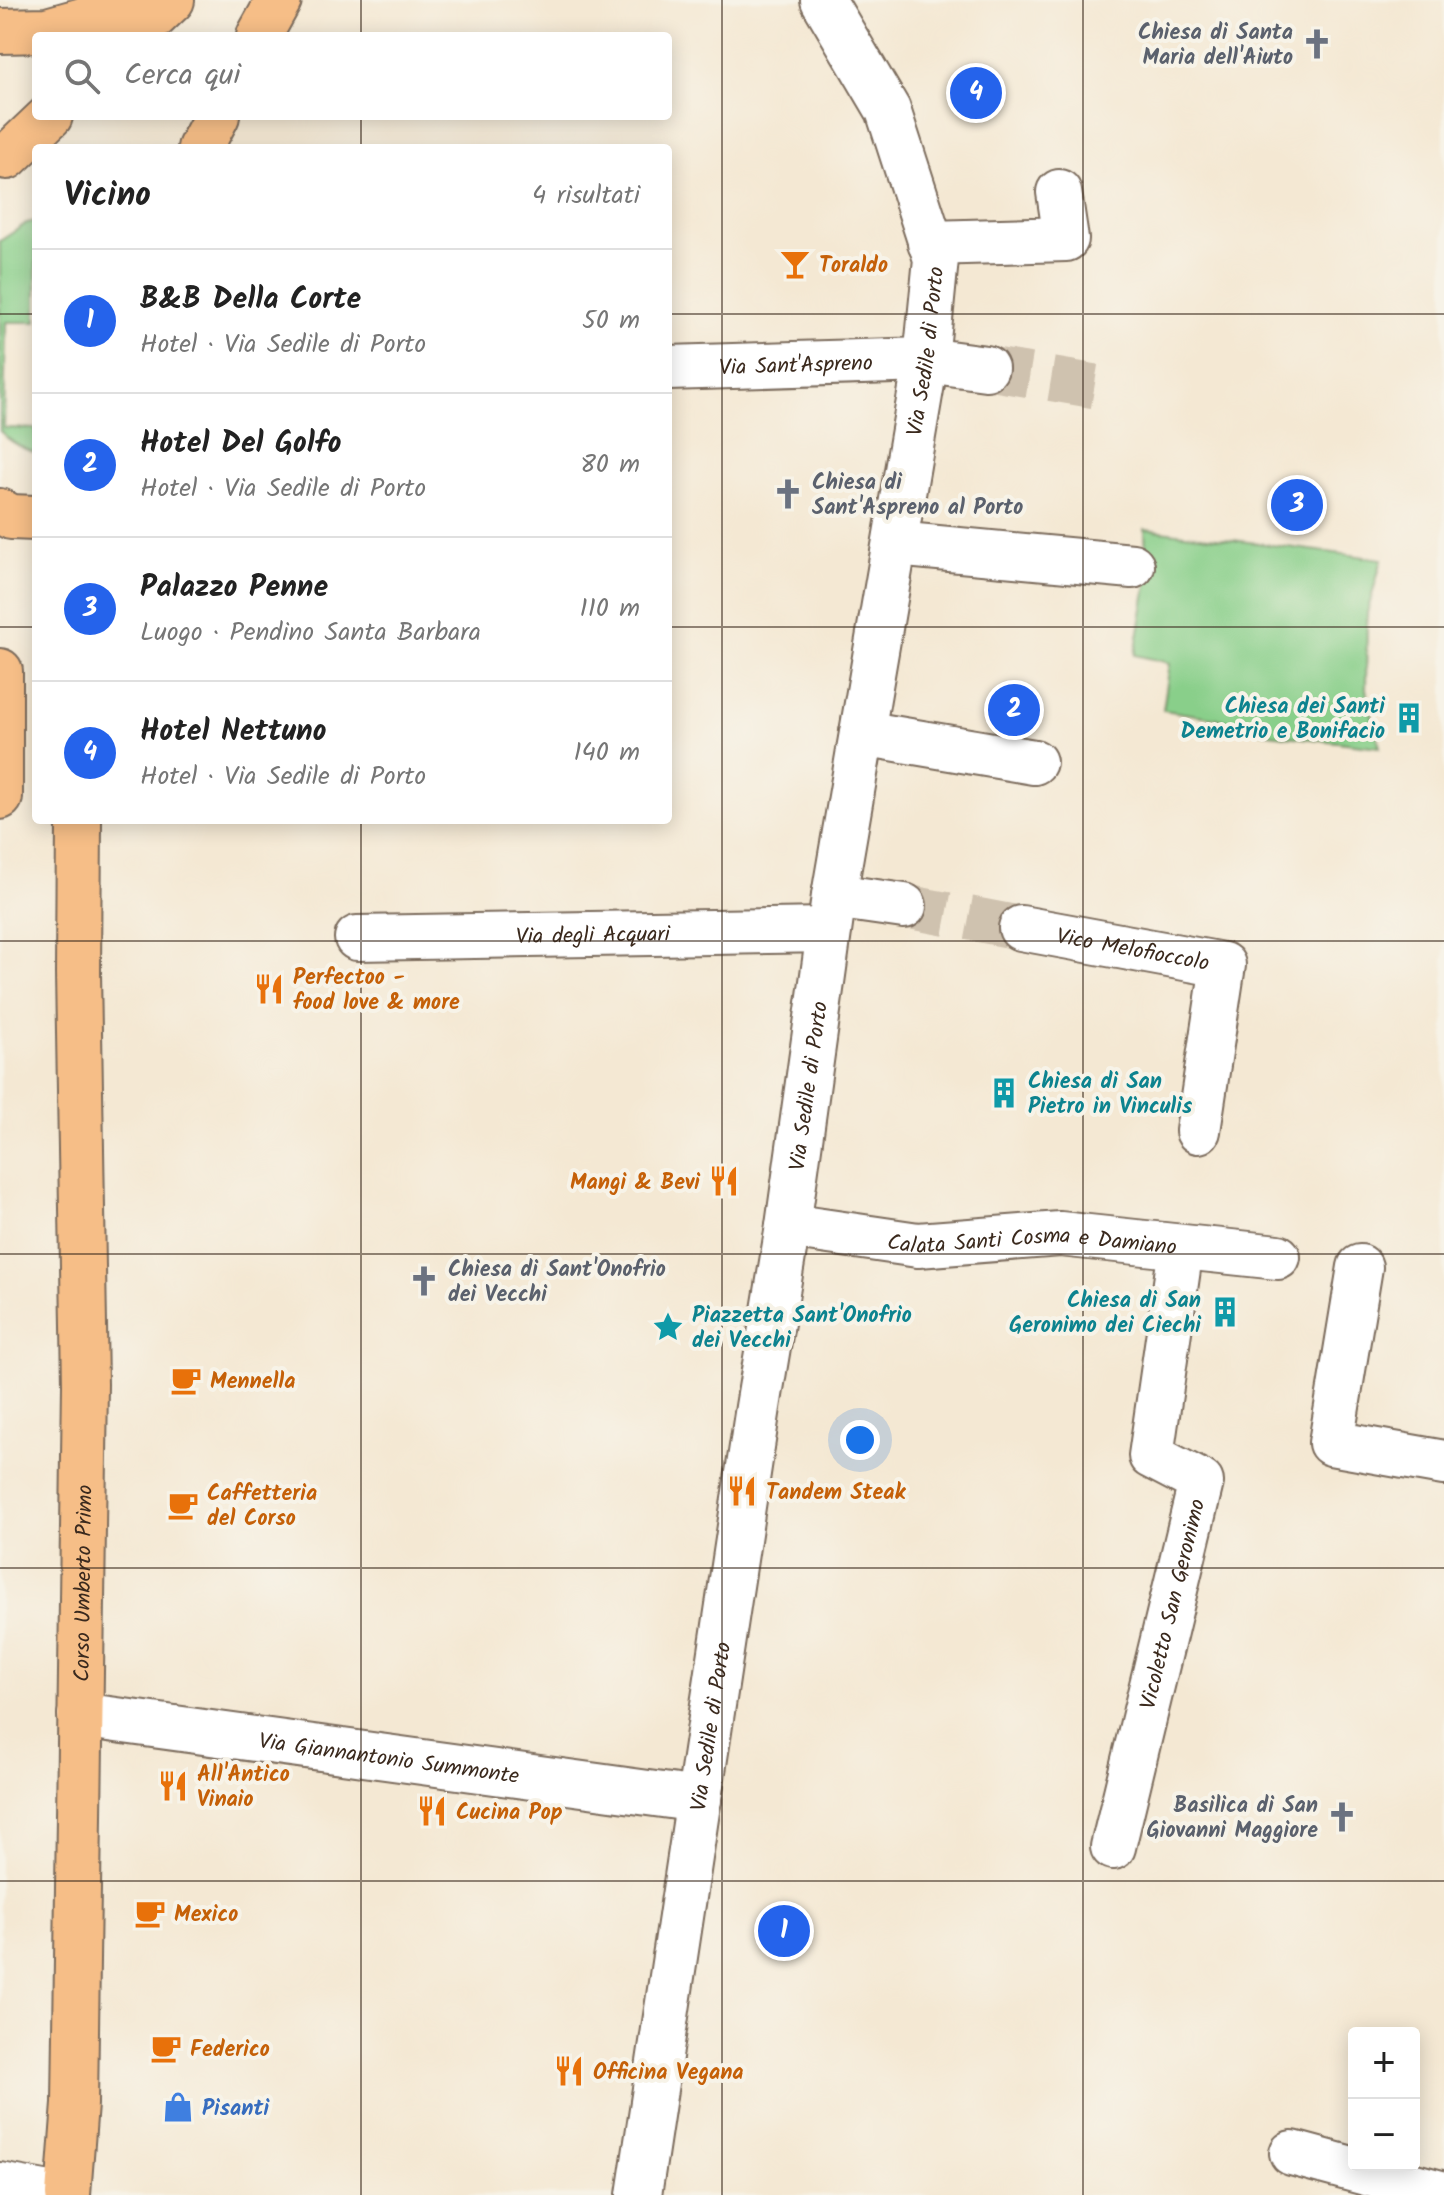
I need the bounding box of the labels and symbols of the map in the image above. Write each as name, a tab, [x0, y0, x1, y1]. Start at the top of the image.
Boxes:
place label: Chiesa di Santa Maria dell'Aiuto	[1138, 16, 1293, 76]
church icon: Chiesa di Santa Maria dell'Aiuto	[1300, 27, 1334, 61]
pin: 4	[950, 63, 1002, 123]
bar icon: Toraldo	[778, 247, 812, 281]
place label: Toraldo	[819, 249, 888, 284]
street label: Via Sedile di Porto	[898, 265, 955, 439]
street label: Via Sant'Aspreno	[719, 347, 873, 386]
place label: Chiesa di Sant'Aspreno al Porto	[812, 466, 1023, 526]
pin: 3	[1271, 475, 1323, 535]
church icon: Chiesa di Sant'Aspreno al Porto	[771, 477, 805, 511]
pin: 2	[988, 680, 1040, 740]
place label: Chiesa dei Santi Demetrio e Bonifacio	[1181, 690, 1386, 750]
building icon: Chiesa dei Santi Demetrio e Bonifacio	[1392, 701, 1426, 735]
street label: Via degli Acquari	[516, 918, 671, 955]
street label: Vico Melofioccolo	[1053, 920, 1212, 982]
place label: Perfectoo - food love & more	[293, 961, 460, 1021]
restaurant icon: Perfectoo - food love & more	[252, 972, 286, 1006]
street label: Via Sedile di Porto	[781, 999, 839, 1173]
place label: Chiesa di San Pietro in Vinculis	[1028, 1065, 1193, 1125]
building icon: Chiesa di San Pietro in Vinculis	[987, 1076, 1021, 1110]
restaurant icon: Mangi & Bevi	[707, 1164, 741, 1198]
place label: Mangi & Bevi	[570, 1166, 701, 1201]
street label: Calata Santi Cosma e Damiano	[885, 1219, 1178, 1266]
place label: Chiesa di Sant'Onofrio dei Vecchi	[448, 1253, 666, 1313]
church icon: Chiesa di Sant'Onofrio dei Vecchi	[407, 1264, 441, 1298]
place label: Chiesa di San Geronimo dei Ciechi	[1009, 1284, 1202, 1344]
building icon: Chiesa di San Geronimo dei Ciechi	[1208, 1295, 1242, 1329]
place label: Piazzetta Sant'Onofrio dei Vecchi	[692, 1299, 912, 1359]
place icon: Piazzetta Sant'Onofrio dei Vecchi	[651, 1310, 685, 1344]
cafe icon: Mennella	[169, 1363, 203, 1397]
place label: Mennella	[210, 1365, 295, 1400]
your location	[840, 1420, 880, 1460]
restaurant icon: Tandem Steak	[725, 1474, 759, 1508]
place label: Tandem Steak	[766, 1476, 906, 1511]
place label: Caffetteria del Corso	[207, 1477, 317, 1537]
street label: Corso Umberto Primo	[66, 1484, 104, 1682]
cafe icon: Caffetteria del Corso	[166, 1488, 200, 1522]
street label: Vicoletto San Geronimo	[1132, 1496, 1216, 1713]
street label: Via Sedile di Porto	[682, 1640, 742, 1814]
street label: Via Giannantonio Summonte	[256, 1725, 521, 1795]
place label: All'Antico Vinaio	[197, 1758, 290, 1818]
restaurant icon: All'Antico Vinaio	[156, 1769, 190, 1803]
place label: Basilica di San Giovanni Maggiore	[1147, 1789, 1318, 1849]
restaurant icon: Cucina Pop	[415, 1794, 449, 1828]
place label: Cucina Pop	[456, 1796, 563, 1831]
church icon: Basilica di San Giovanni Maggiore	[1325, 1800, 1359, 1834]
cafe icon: Mexico	[133, 1896, 167, 1930]
place label: Mexico	[174, 1898, 238, 1933]
pin: 1	[758, 1901, 810, 1961]
cafe icon: Federico	[149, 2031, 183, 2065]
place label: Federico	[190, 2033, 270, 2068]
restaurant icon: Officina Vegana	[552, 2054, 586, 2088]
place label: Officina Vegana	[593, 2056, 744, 2091]
shop icon: Pisanti	[161, 2090, 195, 2124]
place label: Pisanti	[202, 2092, 270, 2127]

